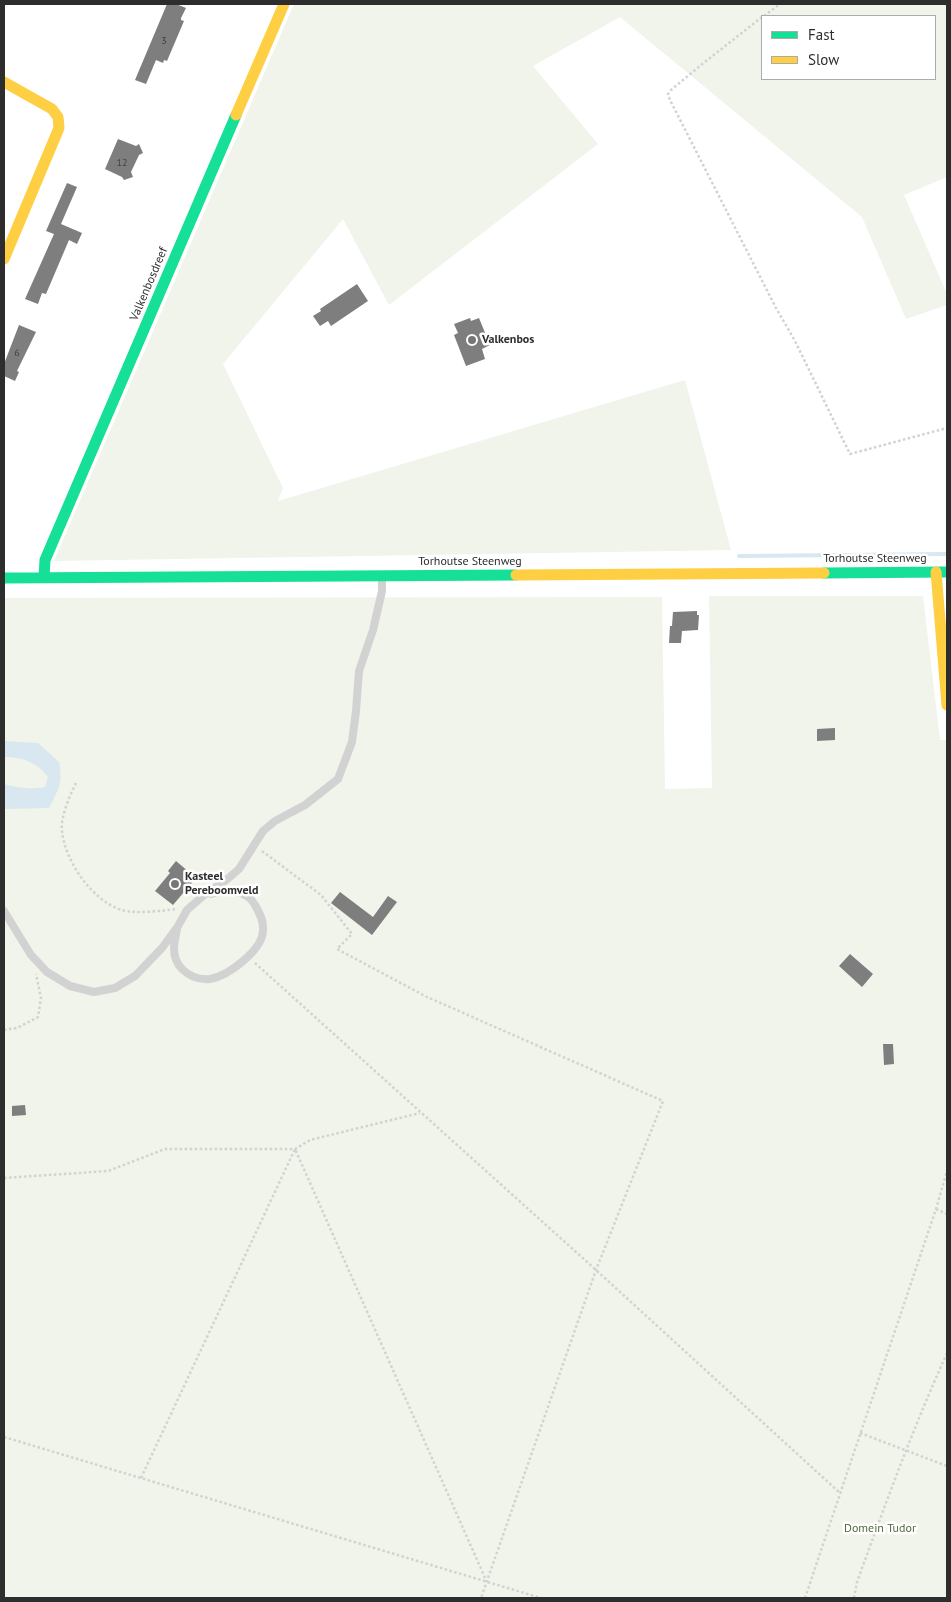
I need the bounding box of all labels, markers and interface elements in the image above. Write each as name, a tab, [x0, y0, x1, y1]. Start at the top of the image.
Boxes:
legend	[761, 15, 936, 80]
text: Fast	[808, 25, 835, 44]
house number: 3	[161, 35, 167, 47]
text: Slow	[808, 50, 839, 69]
house number: 12	[117, 157, 127, 169]
street label: Valkenbosdreef	[127, 245, 171, 323]
place label: Valkenbos	[482, 333, 534, 347]
marker: Valkenbos	[466, 334, 478, 346]
house number: 6	[14, 347, 20, 359]
street label: Torhoutse Steenweg	[823, 552, 927, 566]
street label: Torhoutse Steenweg	[418, 555, 522, 569]
place label: Kasteel Pereboomveld	[185, 870, 259, 898]
marker: Kasteel Pereboomveld	[169, 878, 181, 890]
park label: Domein Tudor	[844, 1522, 916, 1536]

